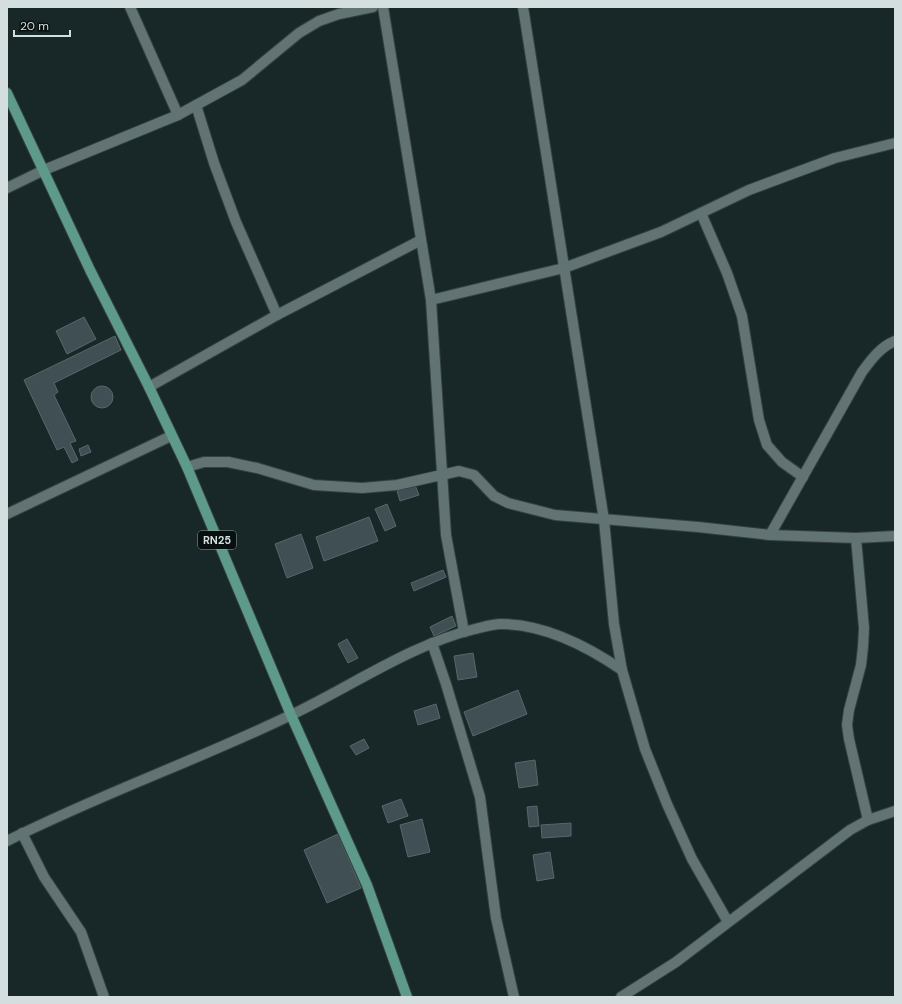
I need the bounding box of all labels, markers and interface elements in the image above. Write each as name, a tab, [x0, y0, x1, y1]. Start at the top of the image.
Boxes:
scale bar	[14, 12, 70, 38]
text: 20 m	[20, 18, 49, 34]
road number: RN25	[198, 531, 236, 549]

